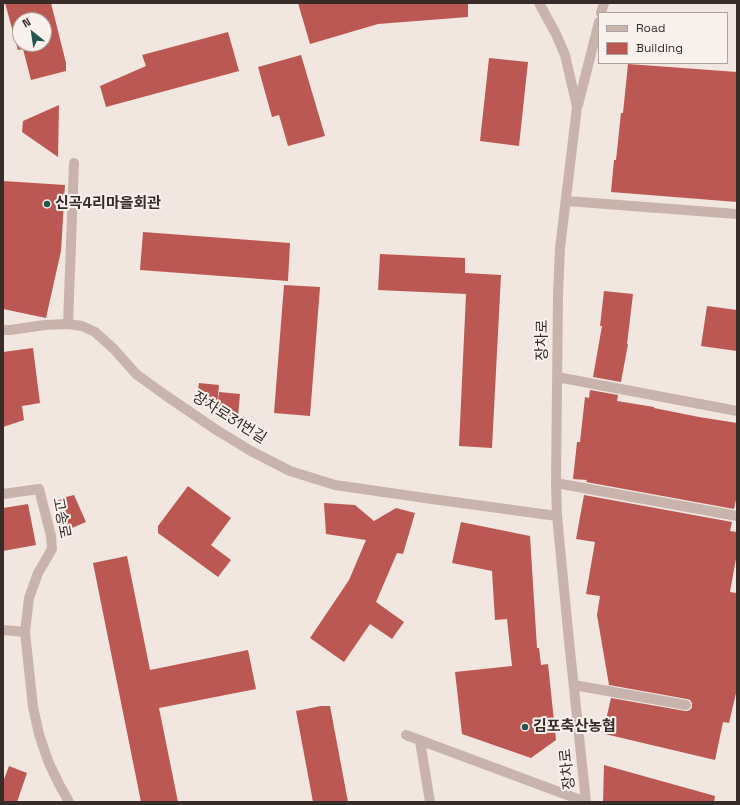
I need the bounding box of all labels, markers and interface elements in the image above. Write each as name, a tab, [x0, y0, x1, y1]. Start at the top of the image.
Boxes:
north arrow	[12, 12, 52, 52]
legend	[598, 12, 728, 64]
text: N	[20, 15, 33, 30]
text: Road	[636, 20, 665, 36]
text: Building	[636, 40, 683, 56]
place label: 신곡4리마을회관	[55, 195, 161, 213]
marker: 신곡4리마을회관	[42, 199, 52, 209]
street label: 장차로	[534, 319, 552, 361]
street label: 장차로31번길	[189, 388, 269, 448]
street label: 고송로	[48, 496, 74, 540]
place label: 김포축산농협	[533, 718, 616, 736]
marker: 김포축산농협	[520, 722, 530, 732]
street label: 장차로	[557, 747, 579, 791]

